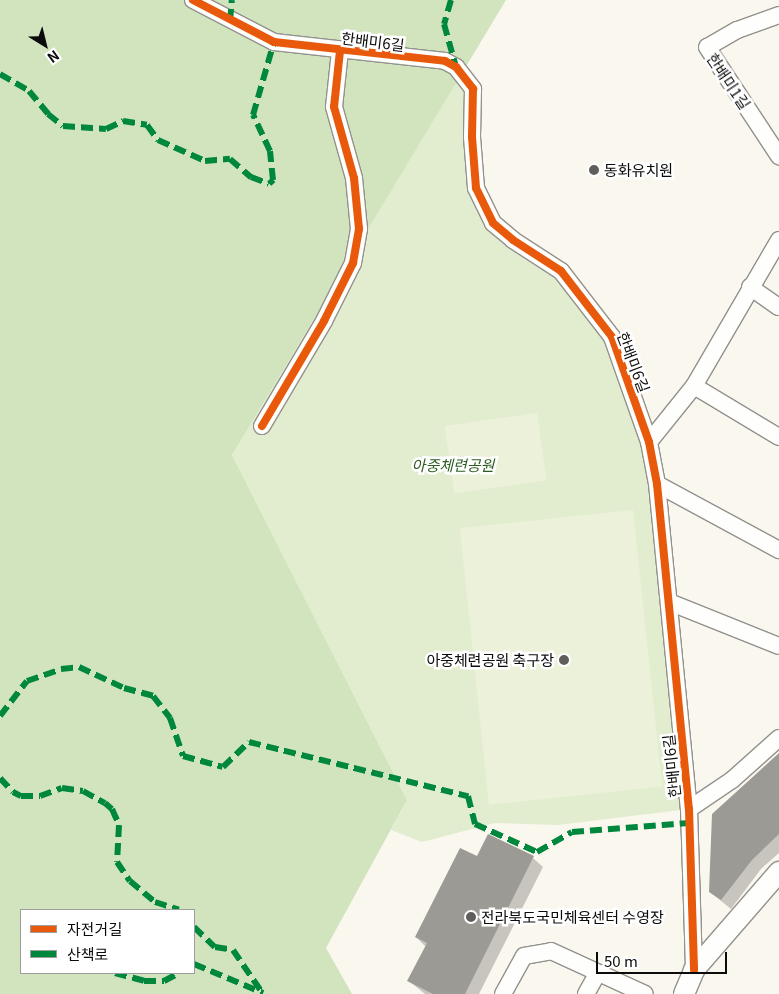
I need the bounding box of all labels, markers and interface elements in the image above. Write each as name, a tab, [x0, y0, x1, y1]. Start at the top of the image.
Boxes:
north arrow	[20, 20, 70, 70]
street label: 한배미6길	[340, 28, 406, 54]
text: N	[44, 46, 64, 68]
street label: 한배미1길	[704, 50, 754, 112]
place label: 동화유치원	[604, 161, 673, 179]
marker: 동화유치원	[588, 164, 600, 176]
street label: 한배미6길	[614, 329, 654, 395]
park label: 아중체련공원	[412, 456, 494, 474]
place label: 아중체련공원 축구장	[426, 651, 554, 669]
marker: 아중체련공원 축구장	[558, 654, 570, 666]
street label: 한배미6길	[659, 733, 683, 799]
place label: 전라북도국민체육센터 수영장	[481, 908, 664, 926]
legend	[20, 909, 195, 974]
marker: 전라북도국민체육센터 수영장	[465, 911, 477, 923]
text: 자전거길	[67, 918, 122, 939]
scale bar	[599, 942, 730, 974]
text: 산책로	[67, 943, 108, 964]
text: 50 m	[604, 950, 638, 971]

